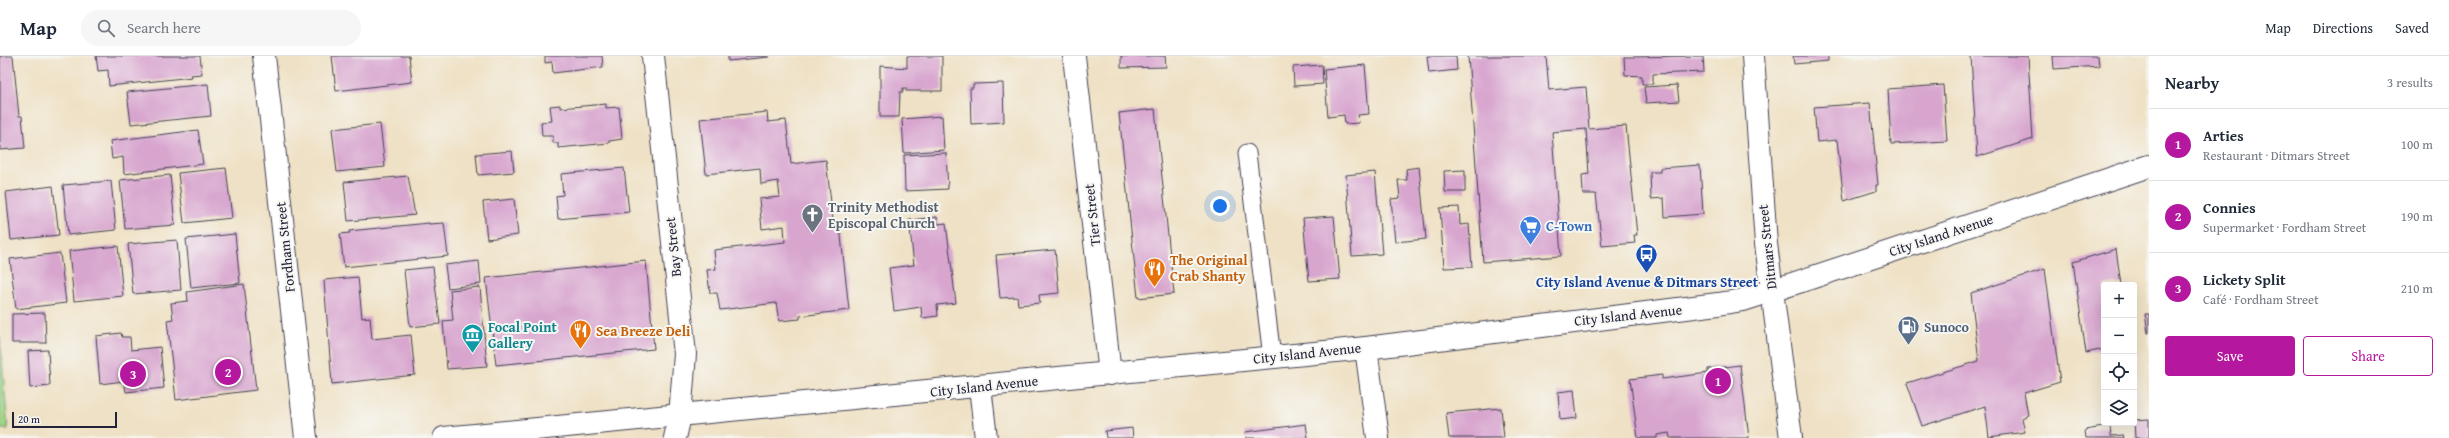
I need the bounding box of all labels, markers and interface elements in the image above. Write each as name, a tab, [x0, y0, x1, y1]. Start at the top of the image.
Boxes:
search box	[81, 10, 361, 46]
text: Map	[20, 14, 57, 42]
icon: search	[95, 17, 117, 39]
text: Search here	[127, 17, 201, 38]
text: Map	[2265, 18, 2291, 38]
text: Directions	[2313, 18, 2373, 38]
text: Saved	[2395, 18, 2429, 38]
text: Nearby	[2165, 70, 2219, 95]
text: 3 results	[2387, 73, 2433, 92]
text: Arties	[2203, 125, 2244, 146]
text: 1	[2175, 135, 2181, 154]
text: 100 m	[2401, 135, 2433, 154]
text: Restaurant · Ditmars Street	[2203, 146, 2350, 165]
street label: Tier Street	[1079, 183, 1105, 247]
your location	[1210, 196, 1230, 216]
place label: Trinity Methodist Episcopal Church	[828, 197, 940, 233]
text: Connies	[2203, 197, 2256, 218]
street label: Fordham Street	[270, 201, 300, 293]
church icon: Trinity Methodist Episcopal Church	[800, 202, 826, 235]
street label: Ditmars Street	[1753, 204, 1781, 290]
text: 2	[2175, 207, 2181, 226]
text: 190 m	[2401, 207, 2433, 226]
street label: City Island Avenue	[1886, 209, 1996, 261]
supermarket icon: C-Town	[1517, 213, 1543, 246]
street label: Bay Street	[660, 216, 686, 278]
place label: C-Town	[1546, 216, 1593, 236]
text: Supermarket · Fordham Street	[2203, 218, 2366, 237]
bus stop icon: City Island Avenue & Ditmars Street	[1634, 241, 1660, 274]
place label: The Original Crab Shanty	[1170, 250, 1248, 286]
restaurant icon: The Original Crab Shanty	[1141, 255, 1167, 288]
text: Lickety Split	[2203, 269, 2286, 290]
place label: City Island Avenue & Ditmars Street	[1536, 272, 1759, 292]
text: 3	[2175, 279, 2181, 298]
text: 210 m	[2401, 279, 2433, 298]
map controls	[2101, 282, 2137, 426]
button: +	[2101, 282, 2137, 318]
text: Café · Fordham Street	[2203, 290, 2319, 309]
street label: City Island Avenue	[1573, 299, 1683, 331]
fuel station icon: Sunoco	[1896, 314, 1922, 347]
place label: Focal Point Gallery	[488, 317, 557, 353]
place label: Sunoco	[1924, 317, 1970, 337]
restaurant icon: Sea Breeze Deli	[567, 318, 593, 351]
button: −	[2101, 318, 2137, 354]
place label: Sea Breeze Deli	[596, 321, 691, 341]
museum icon: Focal Point Gallery	[460, 322, 486, 355]
button: Save	[2165, 336, 2295, 376]
button: Share	[2303, 336, 2433, 376]
street label: City Island Avenue	[1252, 337, 1362, 369]
button: locate	[2101, 354, 2137, 390]
pin: 2	[215, 357, 241, 387]
pin: 3	[120, 359, 146, 389]
pin: 1	[1705, 366, 1731, 396]
street label: City Island Avenue	[929, 370, 1039, 402]
button: layers	[2101, 390, 2137, 426]
scale bar	[12, 410, 117, 429]
text: 20 m	[18, 411, 40, 427]

